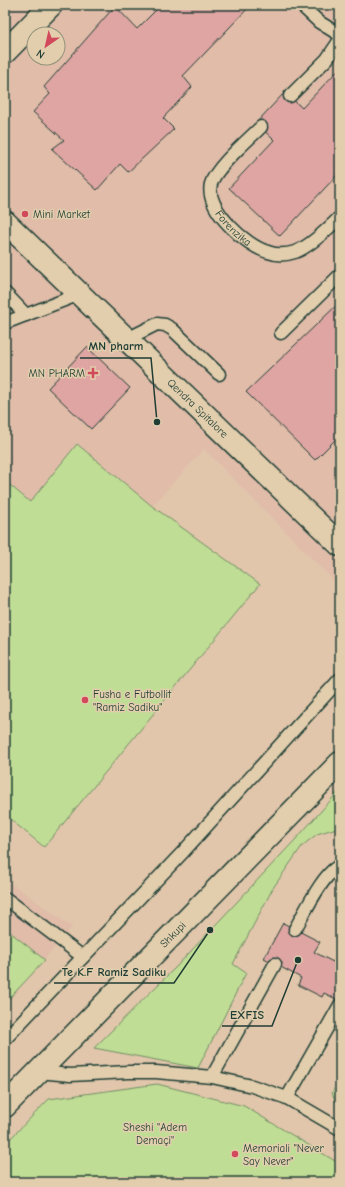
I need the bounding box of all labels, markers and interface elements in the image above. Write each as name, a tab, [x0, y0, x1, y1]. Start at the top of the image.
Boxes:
north arrow	[26, 26, 66, 66]
text: N	[34, 46, 47, 61]
place label: Mini Market	[33, 208, 91, 221]
street label: Forenzika	[213, 208, 254, 248]
marker: Mini Market	[20, 209, 30, 219]
callout: MN pharm	[80, 334, 151, 358]
text: MN pharm	[89, 339, 143, 353]
place label: MN PHARM	[29, 367, 85, 380]
marker: MN PHARM	[88, 368, 98, 378]
street label: Qendra Spitalore	[165, 376, 231, 441]
place label: Fusha e Futbollit "Ramiz Sadiku"	[93, 688, 172, 714]
marker: Fusha e Futbollit "Ramiz Sadiku"	[80, 695, 90, 705]
street label: Shkupi	[157, 919, 188, 950]
callout: Te K.F Ramiz Sadiku	[54, 959, 174, 983]
text: Te K.F Ramiz Sadiku	[62, 965, 166, 979]
callout: EXFIS	[222, 1002, 272, 1026]
text: EXFIS	[230, 1008, 264, 1022]
park label: Sheshi "Adem Demaçi"	[123, 1121, 187, 1147]
place label: Memoriali "Never Say Never"	[243, 1142, 324, 1168]
marker: Memoriali "Never Say Never"	[230, 1149, 240, 1159]

